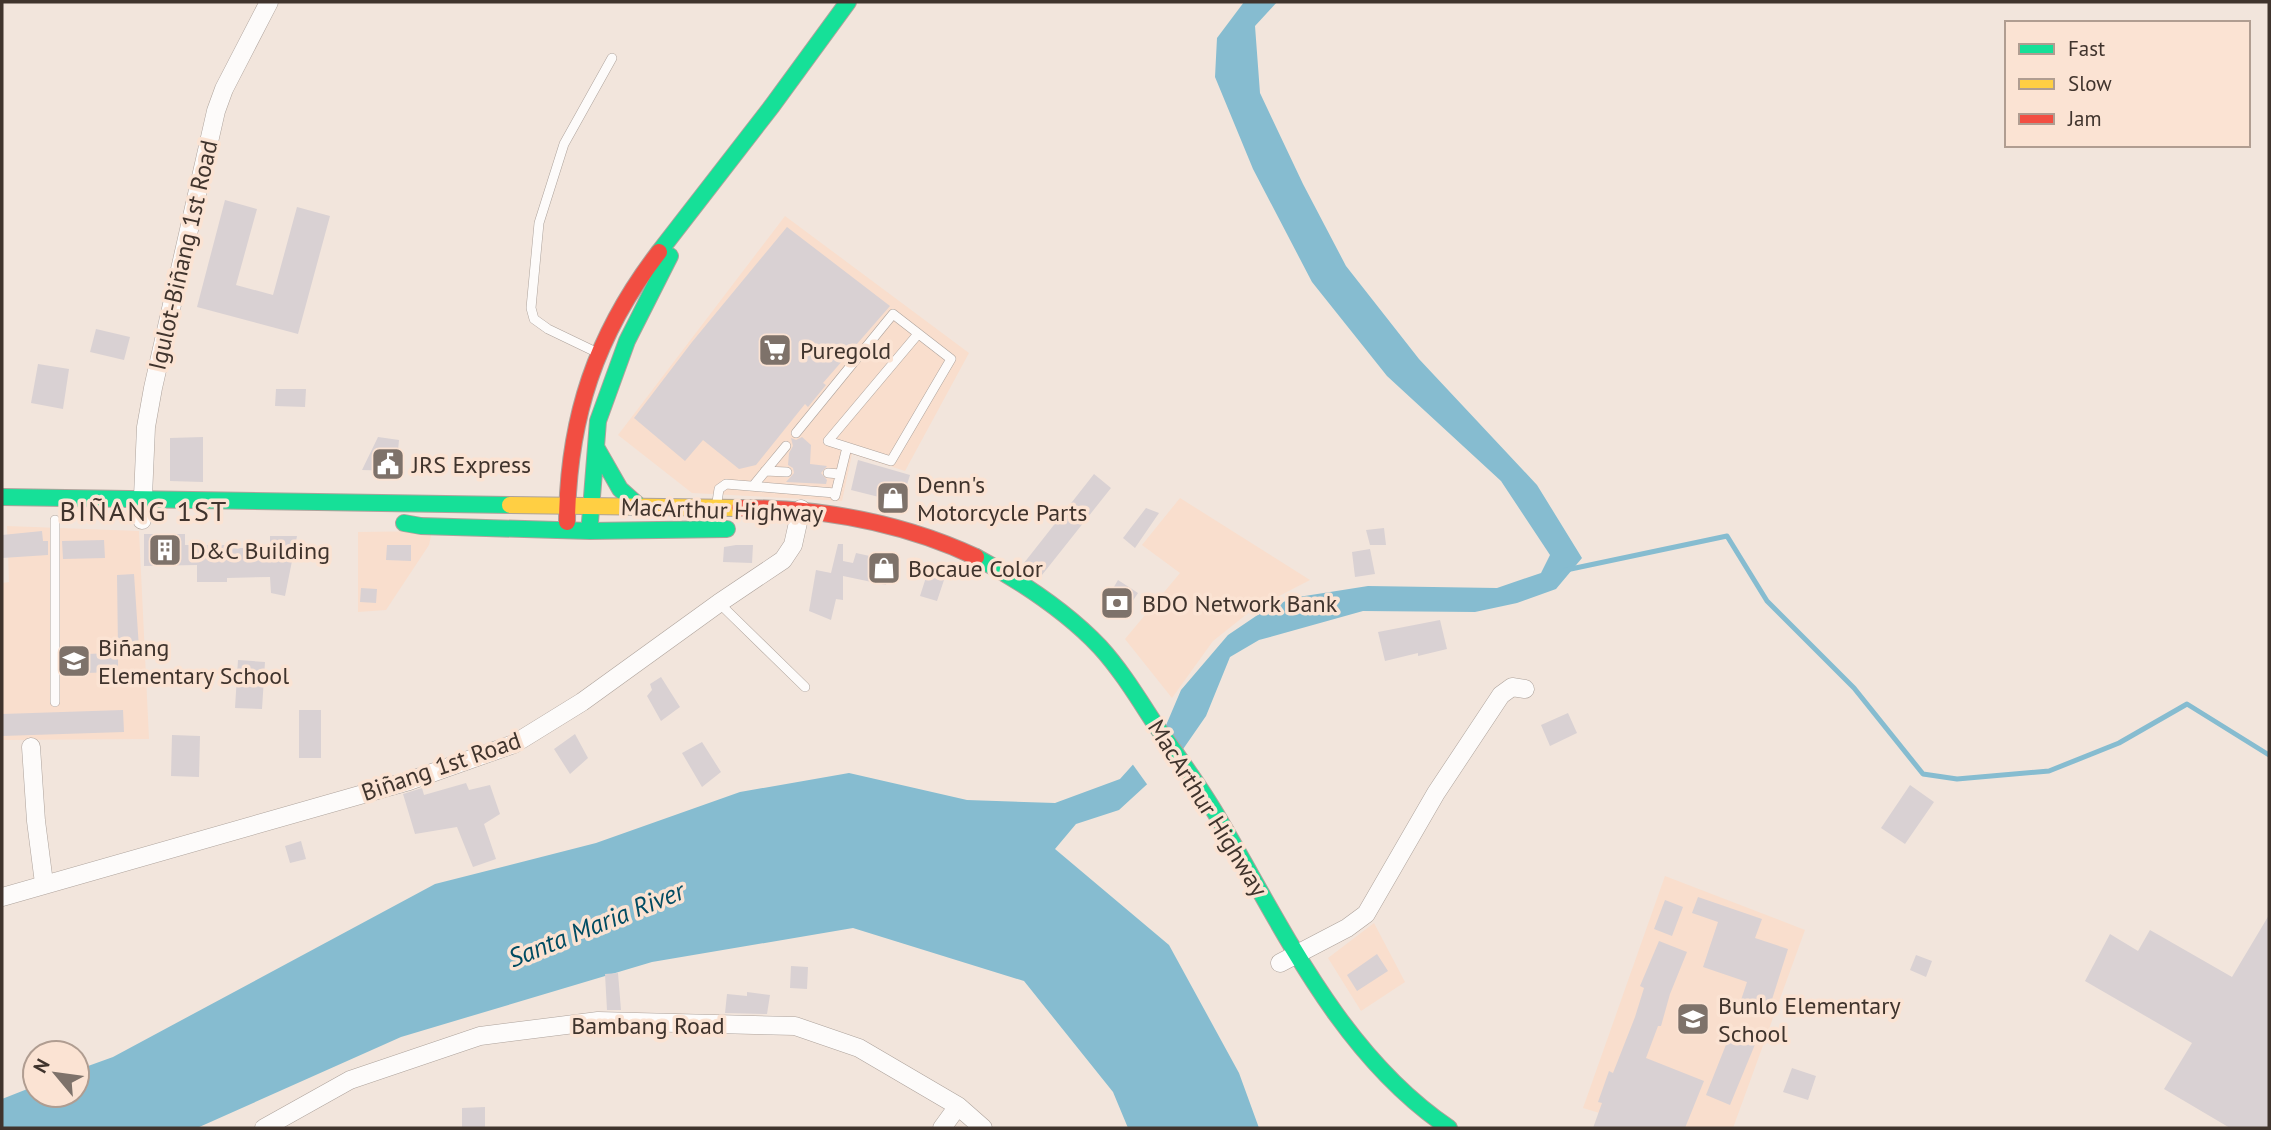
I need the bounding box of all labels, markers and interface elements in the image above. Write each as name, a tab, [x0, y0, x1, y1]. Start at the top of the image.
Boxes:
legend	[2005, 21, 2250, 147]
text: Fast	[2068, 35, 2105, 62]
text: Slow	[2068, 70, 2112, 97]
text: Jam	[2067, 105, 2102, 132]
street label: Igulot-Biñang 1st Road	[141, 137, 225, 373]
supermarket icon: Puregold	[756, 331, 794, 369]
place label: Puregold	[800, 335, 891, 366]
public building icon: JRS Express	[369, 445, 407, 483]
place label: JRS Express	[411, 449, 531, 480]
place label: Denn's Motorcycle Parts	[917, 469, 1087, 528]
shop icon: Denn's Motorcycle Parts	[874, 479, 912, 517]
street label: MacArthur Highway	[620, 491, 824, 529]
district label: BIÑANG 1ST	[60, 492, 228, 529]
building icon: D&C Building	[146, 531, 184, 569]
place label: D&C Building	[190, 535, 330, 566]
shop icon: Bocaue Color	[865, 549, 903, 587]
place label: Bocaue Color	[908, 553, 1043, 584]
bank icon: BDO Network Bank	[1098, 584, 1136, 622]
place label: BDO Network Bank	[1142, 588, 1338, 619]
place label: Biñang Elementary School	[98, 632, 289, 691]
school or university icon: Biñang Elementary School	[55, 642, 93, 680]
street label: MacArthur Highway	[1141, 714, 1275, 902]
street label: Biñang 1st Road	[357, 724, 525, 808]
water label: Santa Maria River	[503, 873, 690, 974]
place label: Bunlo Elementary School	[1718, 990, 1901, 1049]
school or university icon: Bunlo Elementary School	[1674, 1000, 1712, 1038]
street label: Bambang Road	[571, 1010, 725, 1041]
north arrow	[21, 1039, 91, 1109]
text: N	[28, 1054, 55, 1077]

